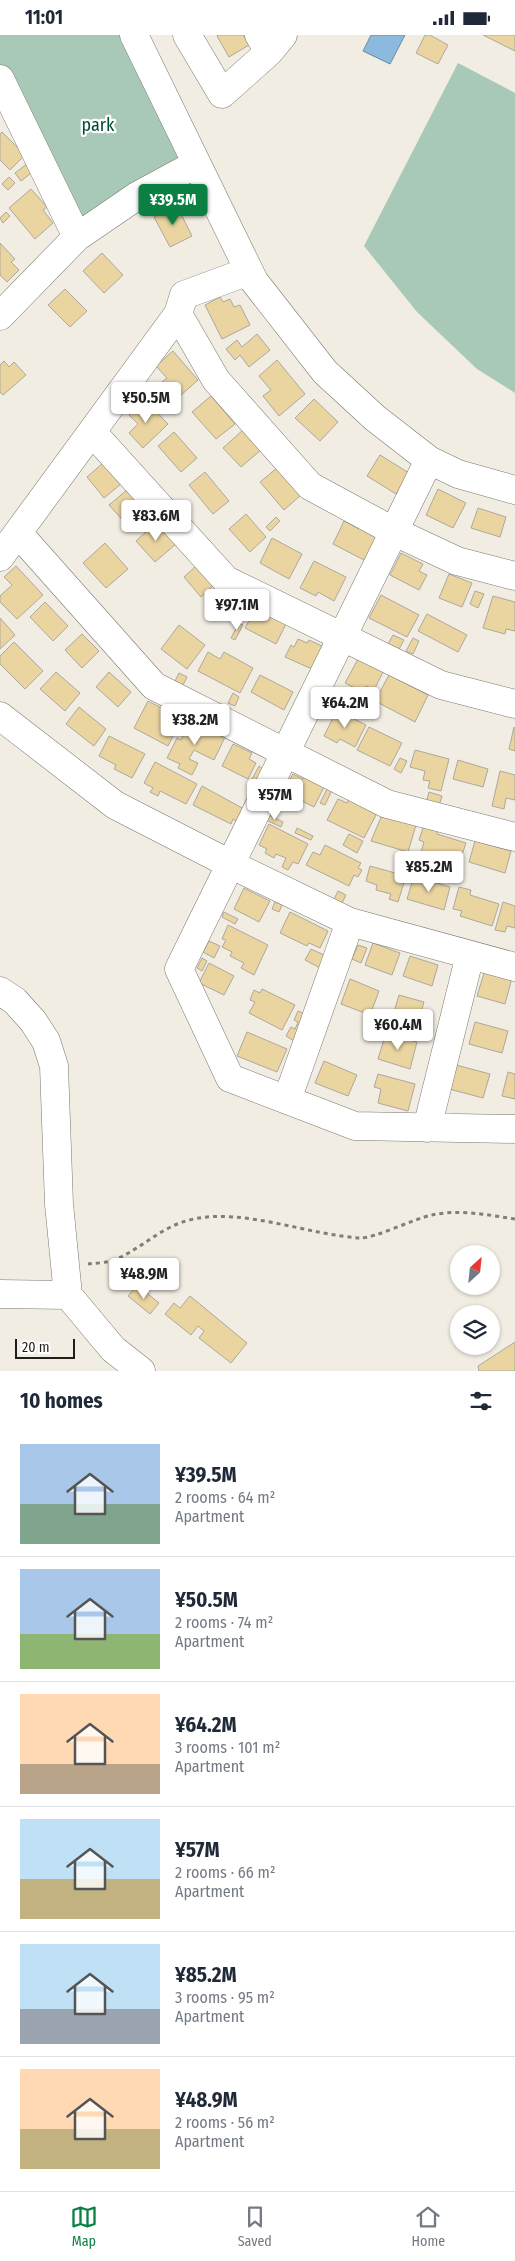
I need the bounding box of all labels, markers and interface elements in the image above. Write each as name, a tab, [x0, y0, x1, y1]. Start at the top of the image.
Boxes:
text: 11:01	[25, 6, 63, 29]
park label: park	[82, 114, 115, 136]
pin: ¥39.5M	[132, 183, 214, 226]
text: ¥39.5M	[149, 190, 197, 209]
pin: ¥50.5M	[105, 381, 187, 424]
text: ¥50.5M	[122, 388, 170, 407]
pin: ¥83.6M	[115, 499, 197, 542]
text: ¥83.6M	[132, 506, 180, 525]
pin: ¥97.1M	[196, 589, 278, 631]
text: ¥97.1M	[215, 595, 259, 614]
pin: ¥64.2M	[304, 687, 386, 729]
text: ¥64.2M	[322, 693, 368, 712]
pin: ¥38.2M	[154, 703, 236, 746]
text: ¥38.2M	[172, 710, 218, 729]
pin: ¥57M	[245, 779, 305, 821]
text: ¥57M	[258, 785, 292, 804]
pin: ¥85.2M	[388, 851, 470, 893]
text: ¥85.2M	[405, 857, 453, 876]
pin: ¥60.4M	[357, 1009, 439, 1051]
text: ¥60.4M	[374, 1015, 422, 1034]
north arrow	[450, 1245, 500, 1295]
map controls	[450, 1245, 500, 1355]
pin: ¥48.9M	[103, 1257, 185, 1300]
text: ¥48.9M	[120, 1264, 168, 1283]
button: layers	[450, 1305, 500, 1355]
scale bar	[15, 1336, 75, 1359]
text: 20 m	[22, 1339, 50, 1356]
icon: filters	[467, 1387, 495, 1415]
text: 10 homes	[20, 1388, 103, 1414]
text: ¥39.5M	[175, 1462, 237, 1488]
icon: home	[60, 1464, 120, 1524]
text: 2 rooms · 64 m²	[175, 1488, 275, 1507]
text: Apartment	[175, 1507, 244, 1526]
text: ¥50.5M	[175, 1587, 238, 1613]
icon: home	[60, 1589, 120, 1649]
text: 2 rooms · 74 m²	[175, 1613, 273, 1632]
text: Apartment	[175, 1632, 244, 1651]
text: ¥64.2M	[175, 1712, 237, 1738]
icon: home	[60, 1714, 120, 1774]
text: 3 rooms · 101 m²	[175, 1738, 280, 1757]
text: Apartment	[175, 1757, 244, 1776]
text: ¥57M	[175, 1837, 220, 1863]
icon: home	[60, 1839, 120, 1899]
text: 2 rooms · 66 m²	[175, 1863, 275, 1882]
text: Apartment	[175, 1882, 244, 1901]
text: ¥85.2M	[175, 1962, 237, 1988]
icon: home	[60, 1964, 120, 2024]
text: 3 rooms · 95 m²	[175, 1988, 275, 2007]
text: Apartment	[175, 2007, 244, 2026]
text: ¥48.9M	[175, 2087, 238, 2113]
icon: home	[60, 2089, 120, 2149]
text: 2 rooms · 56 m²	[175, 2113, 275, 2132]
text: Apartment	[175, 2132, 244, 2151]
tab: Map	[70, 2203, 98, 2250]
tab: Saved	[238, 2203, 272, 2250]
tab: Home	[412, 2203, 445, 2250]

